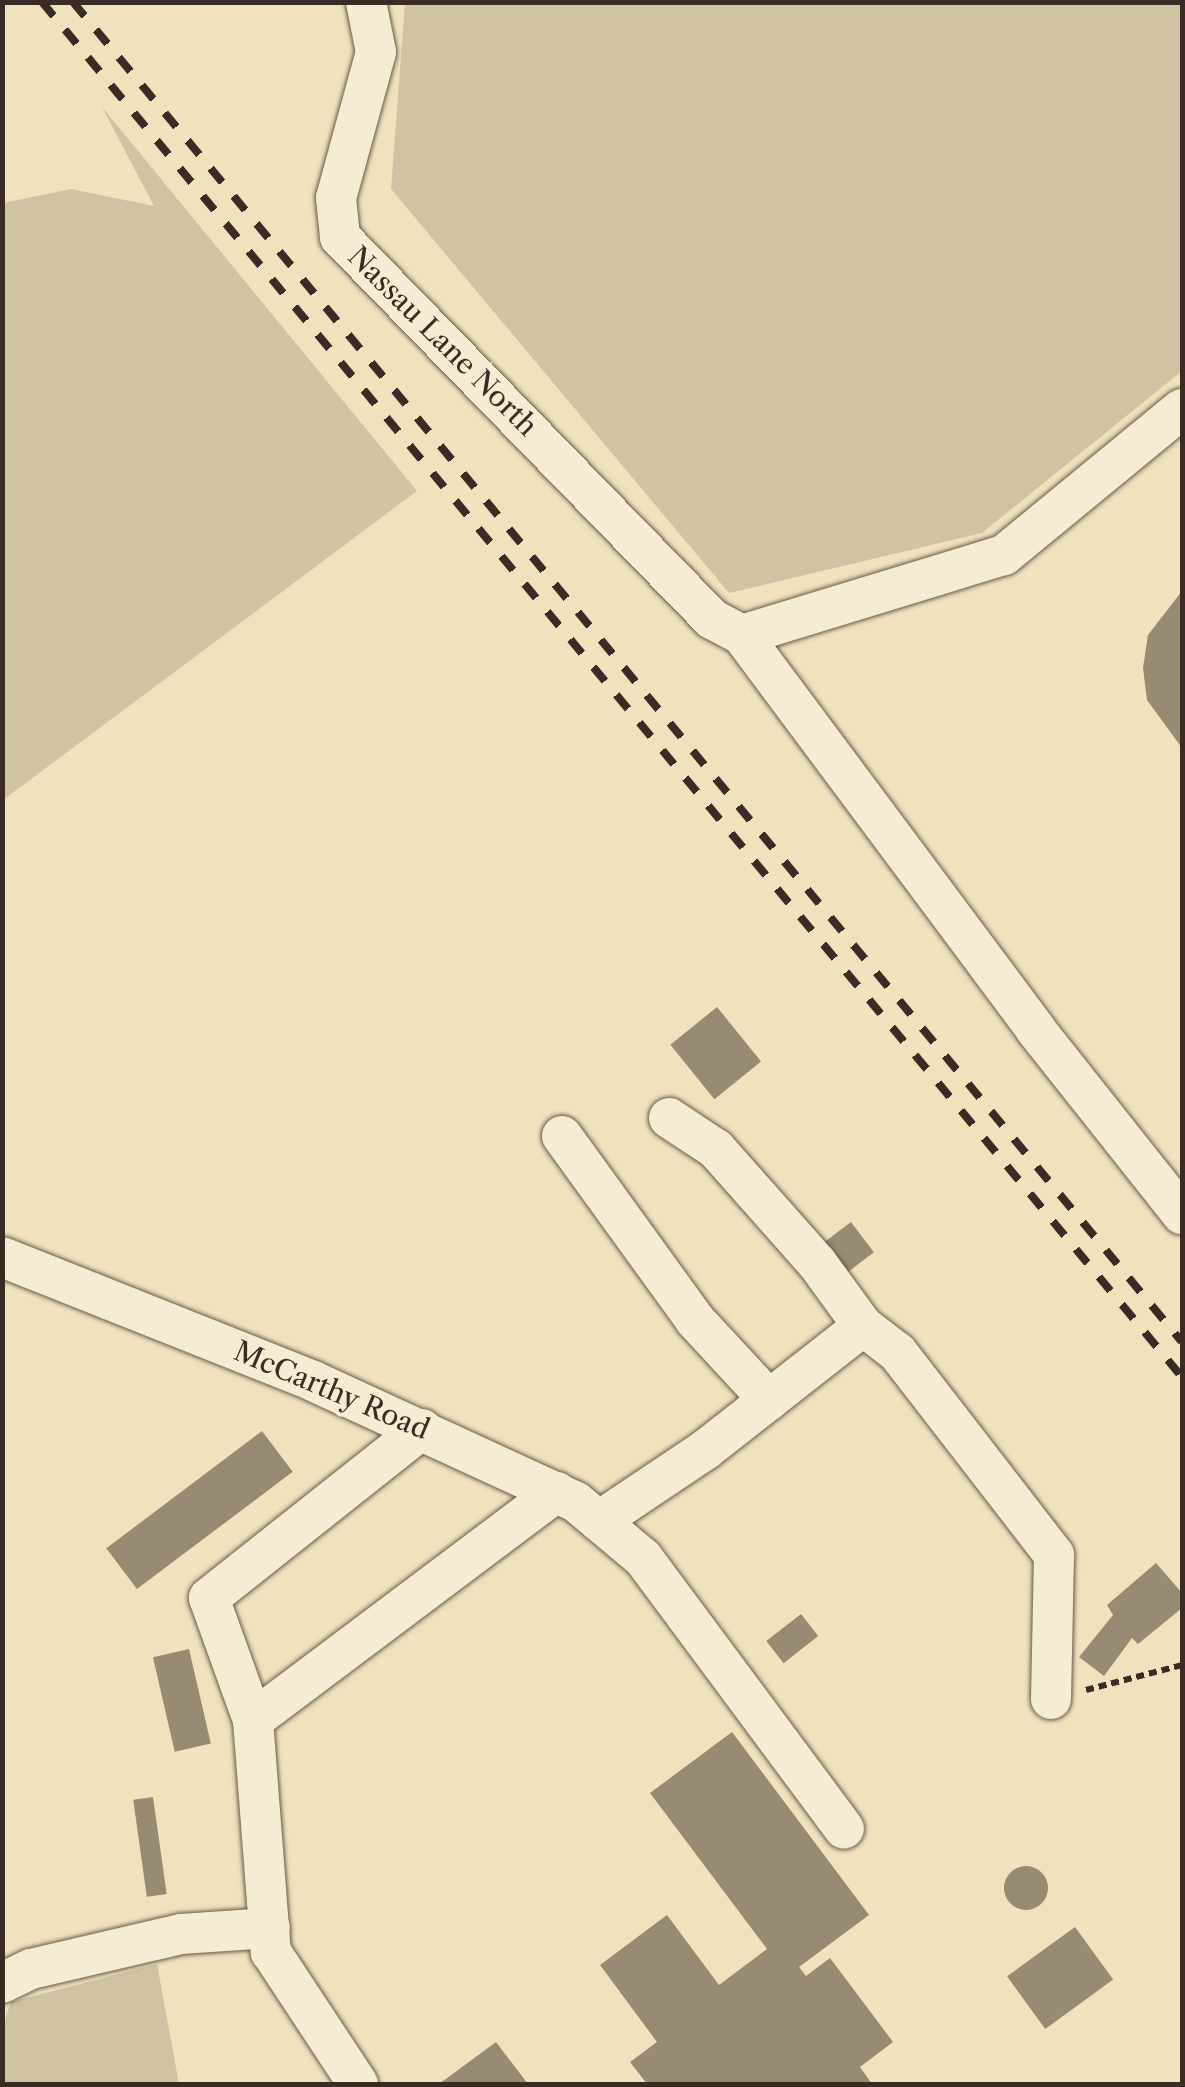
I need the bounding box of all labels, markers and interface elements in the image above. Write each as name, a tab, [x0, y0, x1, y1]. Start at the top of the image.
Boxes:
street label: Nassau Lane North	[341, 239, 545, 443]
street label: McCarthy Road	[229, 1334, 435, 1446]

